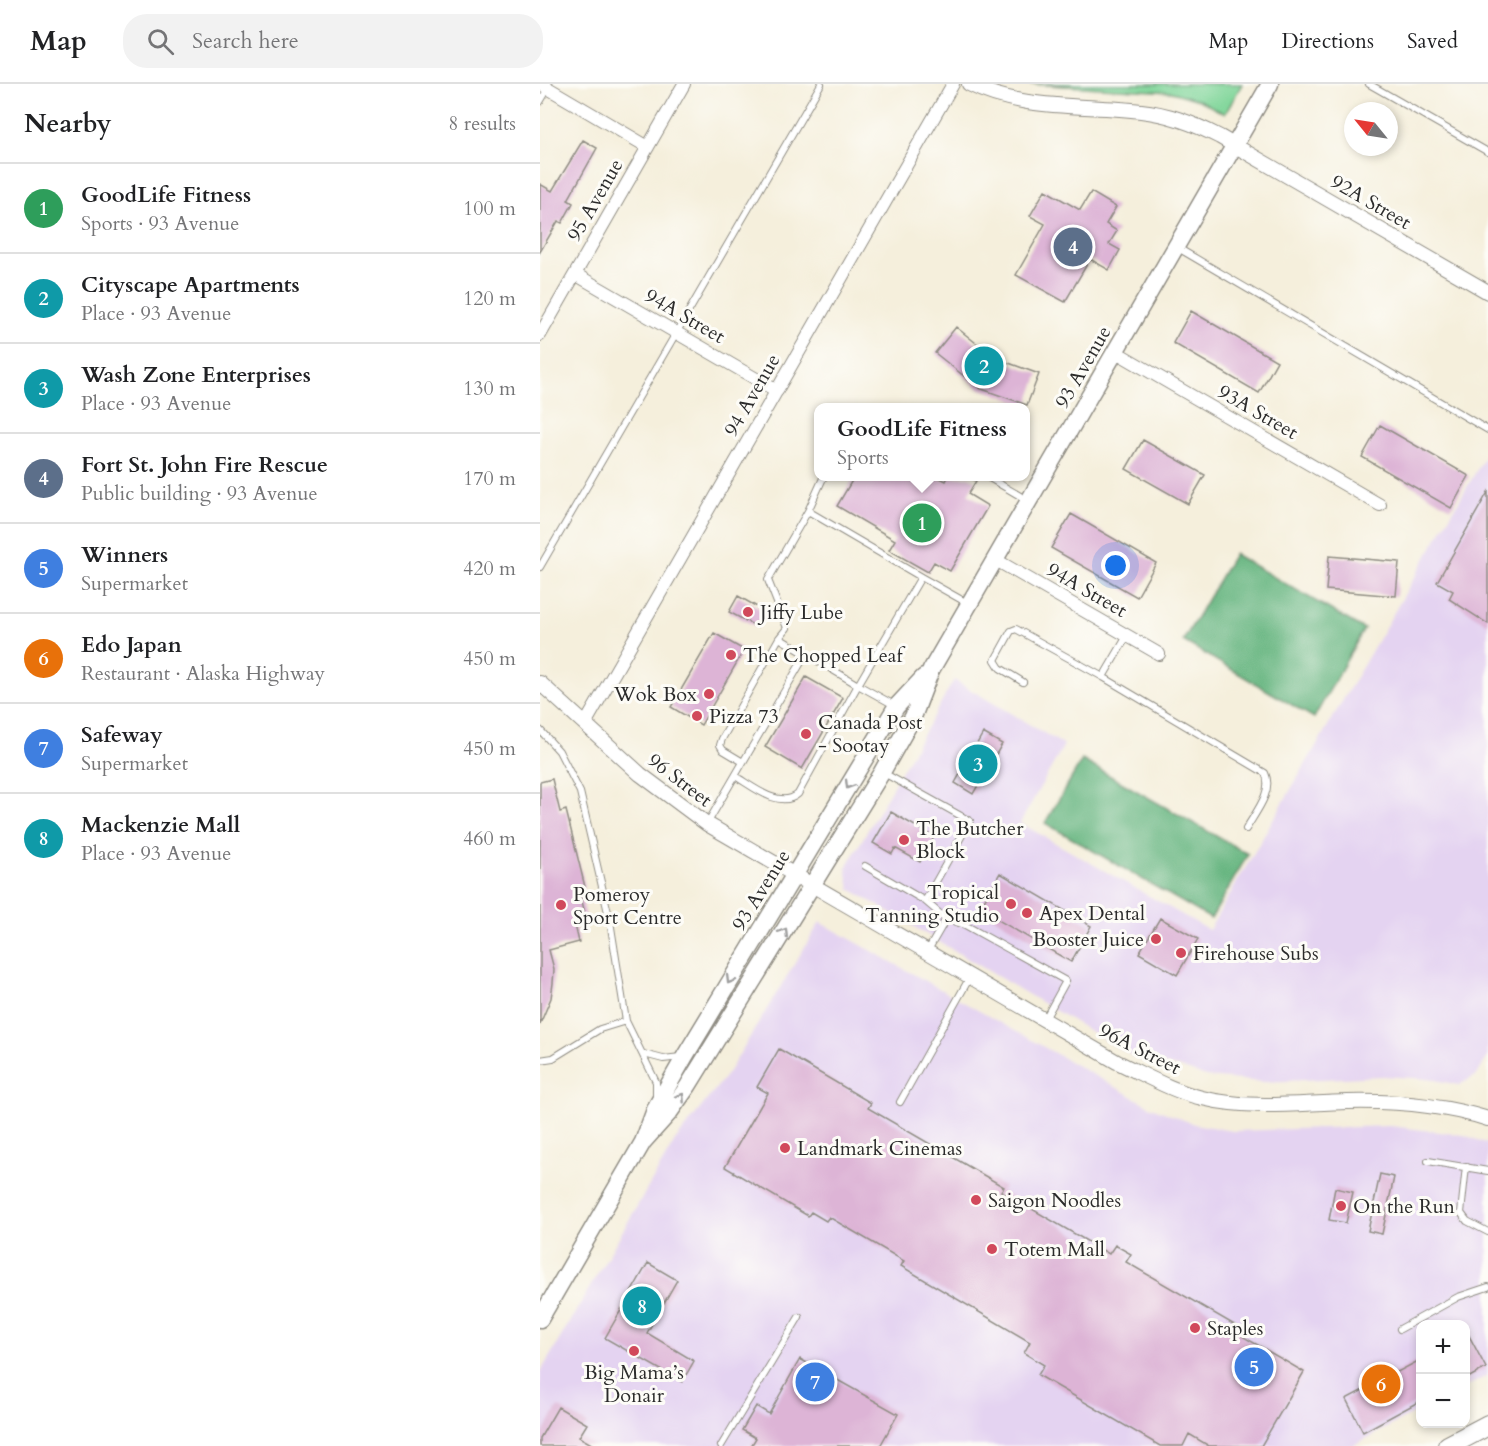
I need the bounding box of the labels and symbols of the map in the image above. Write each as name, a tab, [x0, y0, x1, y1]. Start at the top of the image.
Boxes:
north arrow	[1344, 102, 1398, 156]
street label: 95 Avenue	[561, 154, 629, 246]
street label: 92A Street	[1326, 168, 1417, 236]
pin: 4	[1054, 224, 1092, 270]
street label: 94A Street	[640, 282, 731, 350]
street label: 93 Avenue	[1049, 321, 1117, 413]
pin: 2	[964, 344, 1004, 388]
street label: 94 Avenue	[718, 349, 786, 441]
street label: 93A Street	[1213, 378, 1304, 446]
pin: 1	[902, 500, 941, 546]
your location	[1101, 551, 1130, 580]
street label: 94A Street	[1042, 556, 1133, 624]
place label: Jiffy Lube	[757, 599, 843, 626]
marker: Jiffy Lube	[741, 605, 755, 619]
place label: The Chopped Leaf	[743, 642, 905, 669]
marker: The Chopped Leaf	[724, 648, 738, 662]
place label: Wok Box	[613, 681, 697, 708]
marker: Wok Box	[702, 687, 716, 701]
place label: Pizza 73	[709, 703, 779, 730]
marker: Pizza 73	[690, 709, 704, 723]
place label: Canada Post - Sootay	[818, 709, 923, 759]
marker: Canada Post - Sootay	[799, 727, 813, 741]
pin: 3	[958, 742, 998, 786]
street label: 96 Street	[642, 747, 718, 813]
one-way arrow	[844, 779, 856, 790]
place label: The Butcher Block	[916, 815, 1024, 865]
marker: The Butcher Block	[897, 833, 911, 847]
street label: 93 Avenue	[726, 844, 796, 936]
place label: Tropical Tanning Studio	[865, 879, 999, 929]
place label: Pomeroy Sport Centre	[573, 881, 682, 931]
marker: Tropical Tanning Studio	[1004, 897, 1018, 911]
marker: Pomeroy Sport Centre	[554, 898, 568, 912]
place label: Apex Dental	[1039, 900, 1145, 927]
marker: Apex Dental	[1020, 906, 1034, 920]
place label: Booster Juice	[1032, 926, 1144, 953]
one-way arrow	[777, 928, 789, 938]
marker: Booster Juice	[1149, 932, 1163, 946]
place label: Firehouse Subs	[1193, 940, 1319, 967]
marker: Firehouse Subs	[1174, 946, 1188, 960]
one-way arrow	[726, 974, 738, 984]
street label: 96A Street	[1095, 1017, 1186, 1081]
one-way arrow	[674, 1093, 685, 1104]
place label: Landmark Cinemas	[797, 1135, 962, 1162]
marker: Landmark Cinemas	[778, 1141, 792, 1155]
place label: Saigon Noodles	[988, 1187, 1121, 1214]
marker: Saigon Noodles	[969, 1193, 983, 1207]
place label: On the Run	[1353, 1193, 1456, 1220]
marker: On the Run	[1334, 1199, 1348, 1213]
place label: Totem Mall	[1004, 1236, 1105, 1263]
marker: Totem Mall	[985, 1242, 999, 1256]
pin: 8	[622, 1284, 662, 1328]
place label: Staples	[1207, 1315, 1263, 1342]
marker: Staples	[1188, 1321, 1202, 1335]
marker: Big Mama’s Donair	[627, 1344, 641, 1358]
pin: 5	[1234, 1344, 1274, 1390]
place label: Big Mama’s Donair	[584, 1359, 684, 1409]
pin: 7	[796, 1360, 834, 1404]
pin: 6	[1362, 1362, 1400, 1406]

